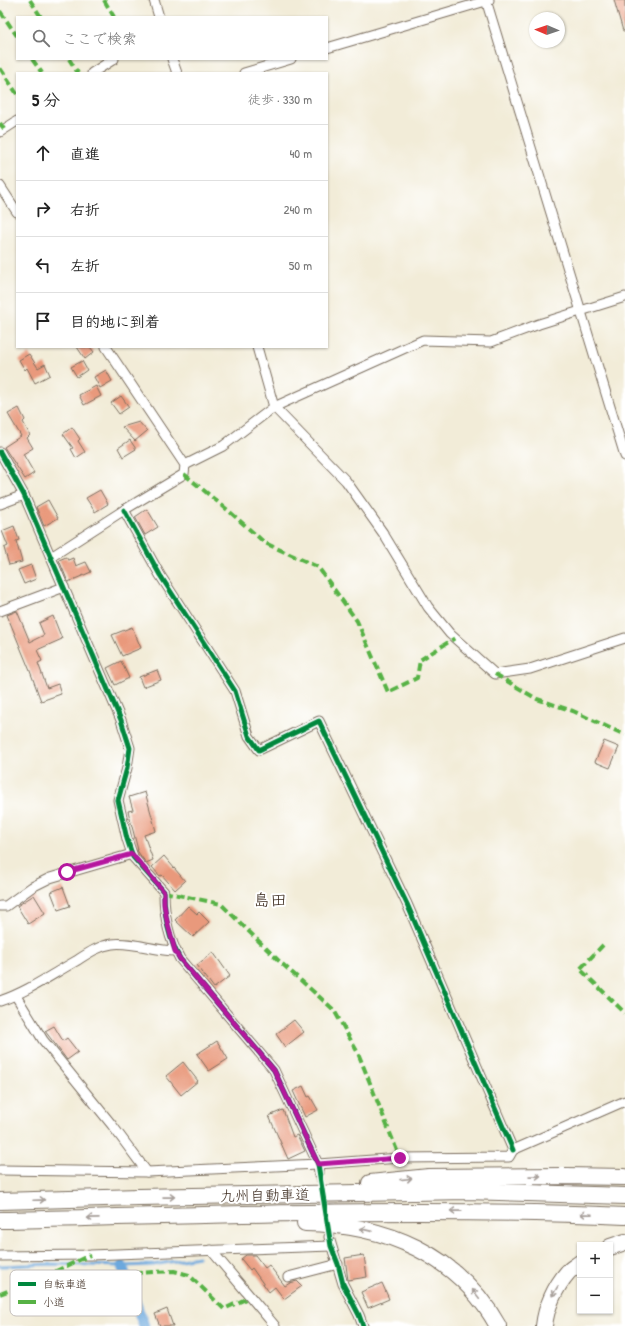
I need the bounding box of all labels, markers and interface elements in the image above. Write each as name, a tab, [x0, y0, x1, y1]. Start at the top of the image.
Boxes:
north arrow	[529, 12, 565, 48]
search box	[16, 16, 328, 60]
icon: search	[30, 27, 52, 49]
text: ここで検索	[62, 28, 137, 49]
text: 5 分	[32, 88, 60, 111]
text: 徒歩 · 330 m	[248, 90, 312, 108]
icon: ahead	[32, 142, 54, 164]
text: 直進	[70, 143, 100, 164]
text: 40 m	[289, 144, 312, 162]
icon: right	[32, 198, 54, 220]
text: 右折	[70, 199, 100, 220]
text: 240 m	[283, 200, 312, 218]
icon: left	[32, 254, 54, 276]
text: 左折	[70, 255, 100, 276]
text: 50 m	[289, 256, 312, 274]
icon: arrive	[32, 310, 54, 332]
text: 目的地に到着	[70, 311, 160, 332]
route start	[58, 863, 76, 881]
district label: 島田	[253, 888, 287, 911]
route end	[391, 1149, 409, 1167]
one-way arrow	[528, 1172, 541, 1180]
one-way arrow	[399, 1176, 412, 1183]
street label: 九州自動車道	[220, 1184, 310, 1206]
one-way arrow	[162, 1193, 175, 1201]
one-way arrow	[32, 1196, 45, 1204]
one-way arrow	[450, 1207, 463, 1215]
one-way arrow	[580, 1210, 593, 1218]
one-way arrow	[87, 1214, 100, 1222]
one-way arrow	[360, 1226, 373, 1234]
map controls	[577, 1242, 613, 1314]
button: +	[577, 1242, 613, 1278]
legend	[10, 1270, 142, 1316]
text: 自転車道	[43, 1277, 87, 1291]
button: −	[577, 1278, 613, 1314]
one-way arrow	[551, 1285, 559, 1297]
one-way arrow	[472, 1289, 480, 1300]
text: 小道	[43, 1295, 65, 1309]

